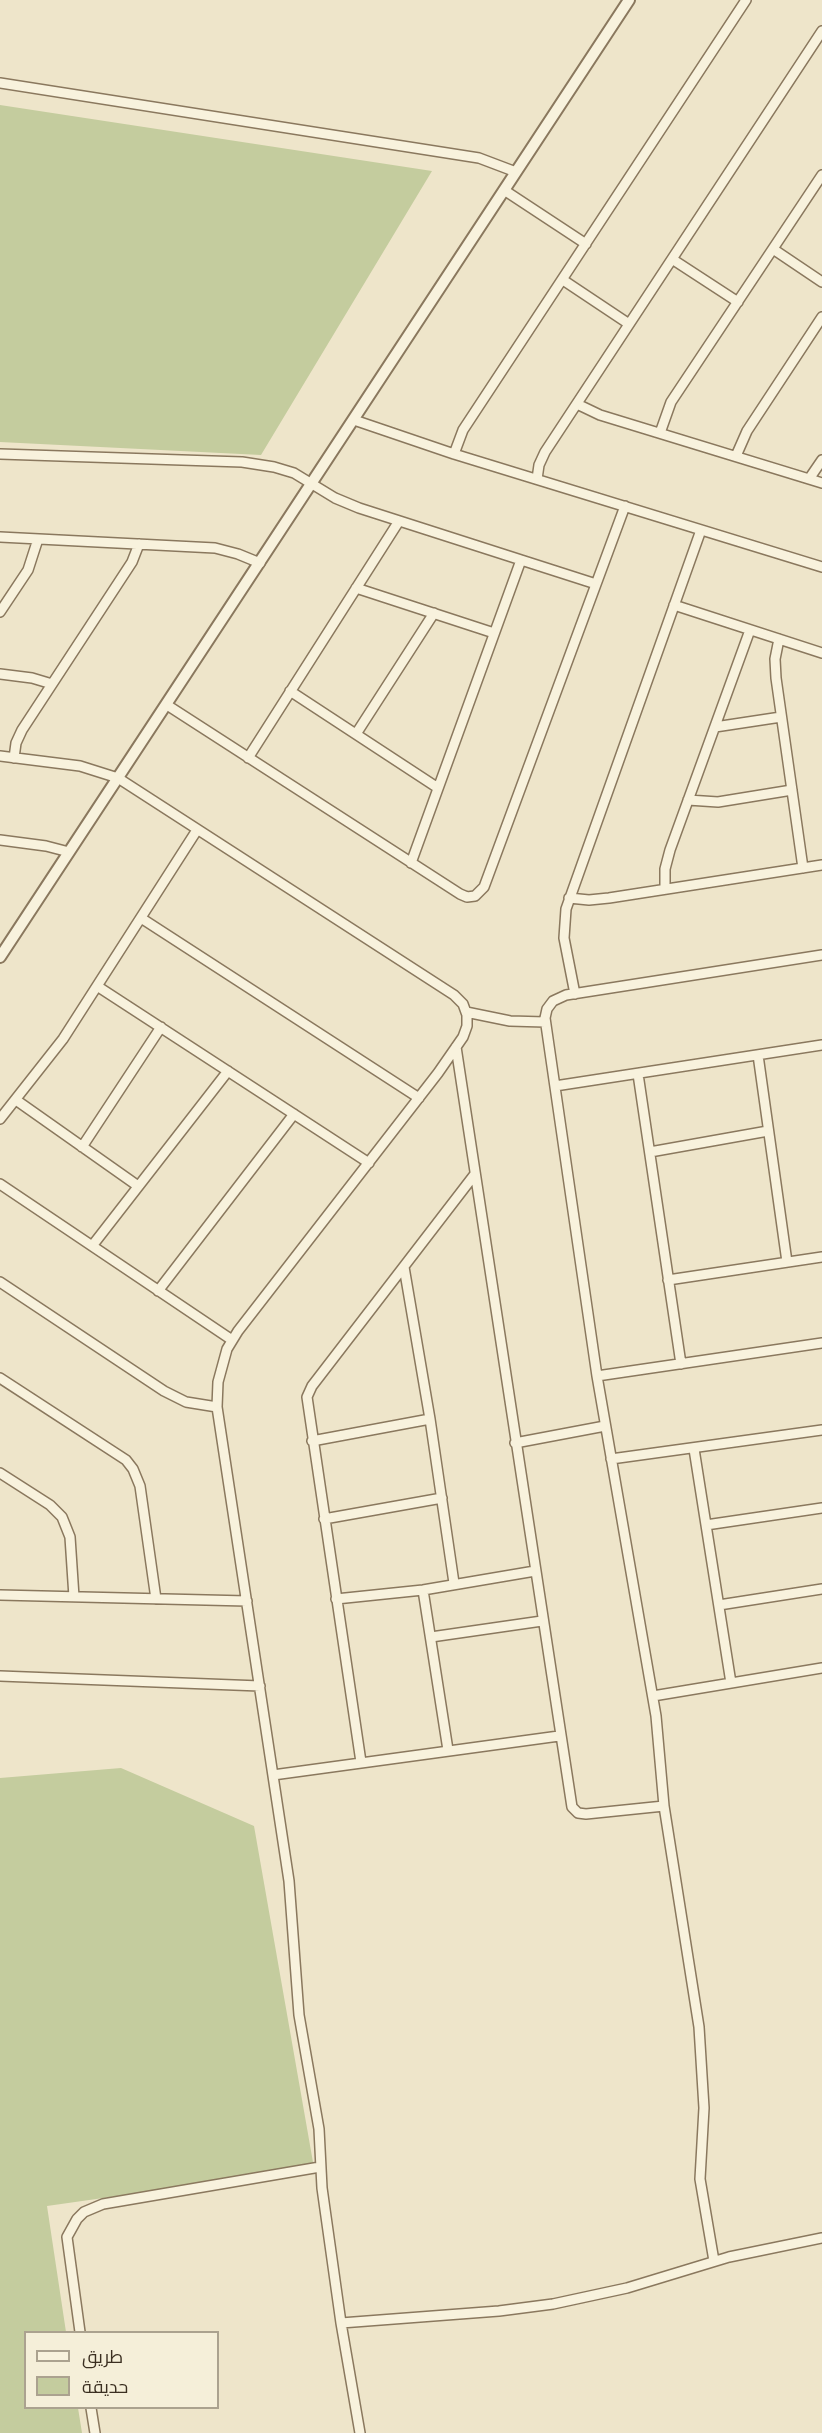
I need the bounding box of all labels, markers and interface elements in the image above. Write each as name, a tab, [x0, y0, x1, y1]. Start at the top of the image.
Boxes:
legend	[24, 2331, 219, 2409]
text: طريق	[82, 2340, 123, 2373]
text: حديقة	[82, 2370, 128, 2403]

